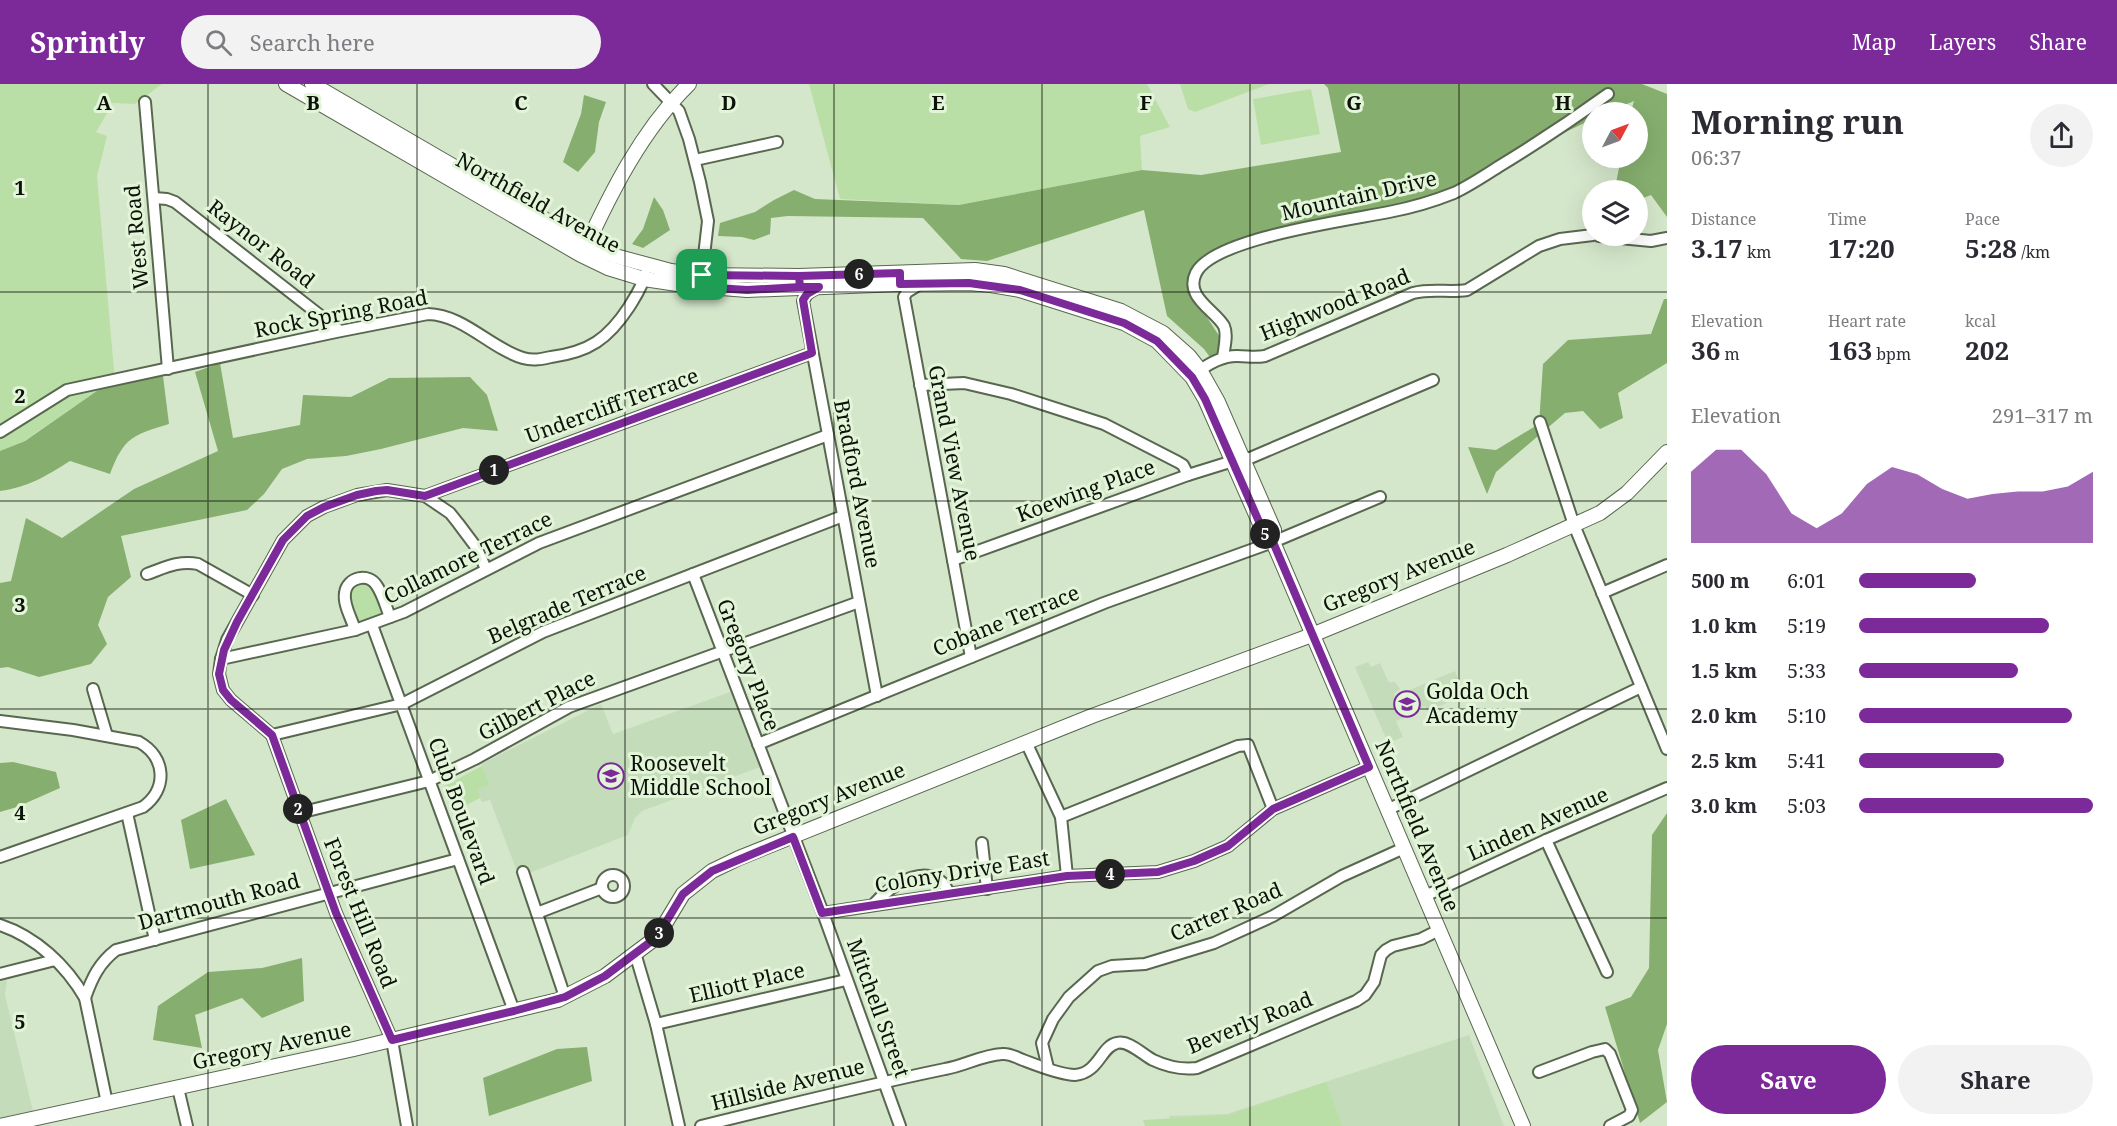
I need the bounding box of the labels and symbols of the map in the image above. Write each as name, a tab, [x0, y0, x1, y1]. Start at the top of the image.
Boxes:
text: A	[96, 89, 112, 116]
text: B	[306, 89, 320, 116]
text: C	[514, 89, 528, 116]
text: D	[721, 89, 737, 116]
text: E	[931, 89, 945, 116]
text: F	[1140, 89, 1152, 116]
text: G	[1346, 89, 1362, 116]
text: H	[1555, 89, 1571, 116]
north arrow	[1582, 102, 1648, 168]
street label: Northfield Avenue	[451, 145, 626, 259]
street label: Mountain Drive	[1278, 164, 1439, 227]
text: 1	[14, 174, 26, 201]
street label: West Road	[117, 184, 155, 291]
street label: Raynor Road	[202, 193, 321, 294]
pin	[676, 249, 727, 300]
pin: 6	[844, 259, 874, 289]
street label: Highwood Road	[1256, 261, 1414, 347]
street label: Rock Spring Road	[252, 282, 430, 344]
street label: Undercliff Terrace	[521, 361, 702, 449]
street label: Grand View Avenue	[922, 362, 988, 563]
text: 2	[14, 382, 26, 409]
street label: Bradford Avenue	[828, 397, 888, 570]
street label: Koewing Place	[1013, 452, 1159, 528]
pin: 1	[479, 455, 509, 485]
street label: Collamore Terrace	[379, 504, 556, 610]
pin: 5	[1250, 519, 1280, 549]
street label: Gregory Avenue	[1318, 532, 1479, 618]
street label: Belgrade Terrace	[483, 558, 650, 650]
street label: Cobane Terrace	[928, 578, 1083, 662]
text: 3	[14, 591, 26, 618]
street label: Gregory Place	[711, 595, 787, 735]
street label: Gilbert Place	[473, 664, 600, 747]
place label: Golda Och Academy	[1426, 677, 1529, 729]
school or university icon: Golda Och Academy	[1392, 689, 1422, 719]
street label: Club Boulevard	[422, 733, 502, 888]
street label: Northfield Avenue	[1369, 736, 1467, 916]
place label: Roosevelt Middle School	[630, 749, 772, 801]
street label: Gregory Avenue	[748, 755, 909, 841]
school or university icon: Roosevelt Middle School	[596, 761, 626, 791]
street label: Linden Avenue	[1463, 779, 1613, 867]
pin: 2	[283, 794, 313, 824]
text: 4	[14, 799, 26, 826]
street label: Forest Hill Road	[318, 833, 404, 992]
street label: Colony Drive East	[872, 843, 1051, 899]
pin: 4	[1095, 859, 1125, 889]
street label: Dartmouth Road	[135, 866, 303, 936]
street label: Carter Road	[1165, 875, 1286, 947]
pin: 3	[644, 918, 674, 948]
street label: Mitchell Street	[841, 934, 917, 1081]
street label: Elliott Place	[686, 955, 807, 1009]
street label: Beverly Road	[1183, 984, 1316, 1060]
text: 5	[14, 1008, 26, 1035]
street label: Gregory Avenue	[190, 1015, 354, 1076]
street label: Hillside Avenue	[708, 1051, 867, 1117]

